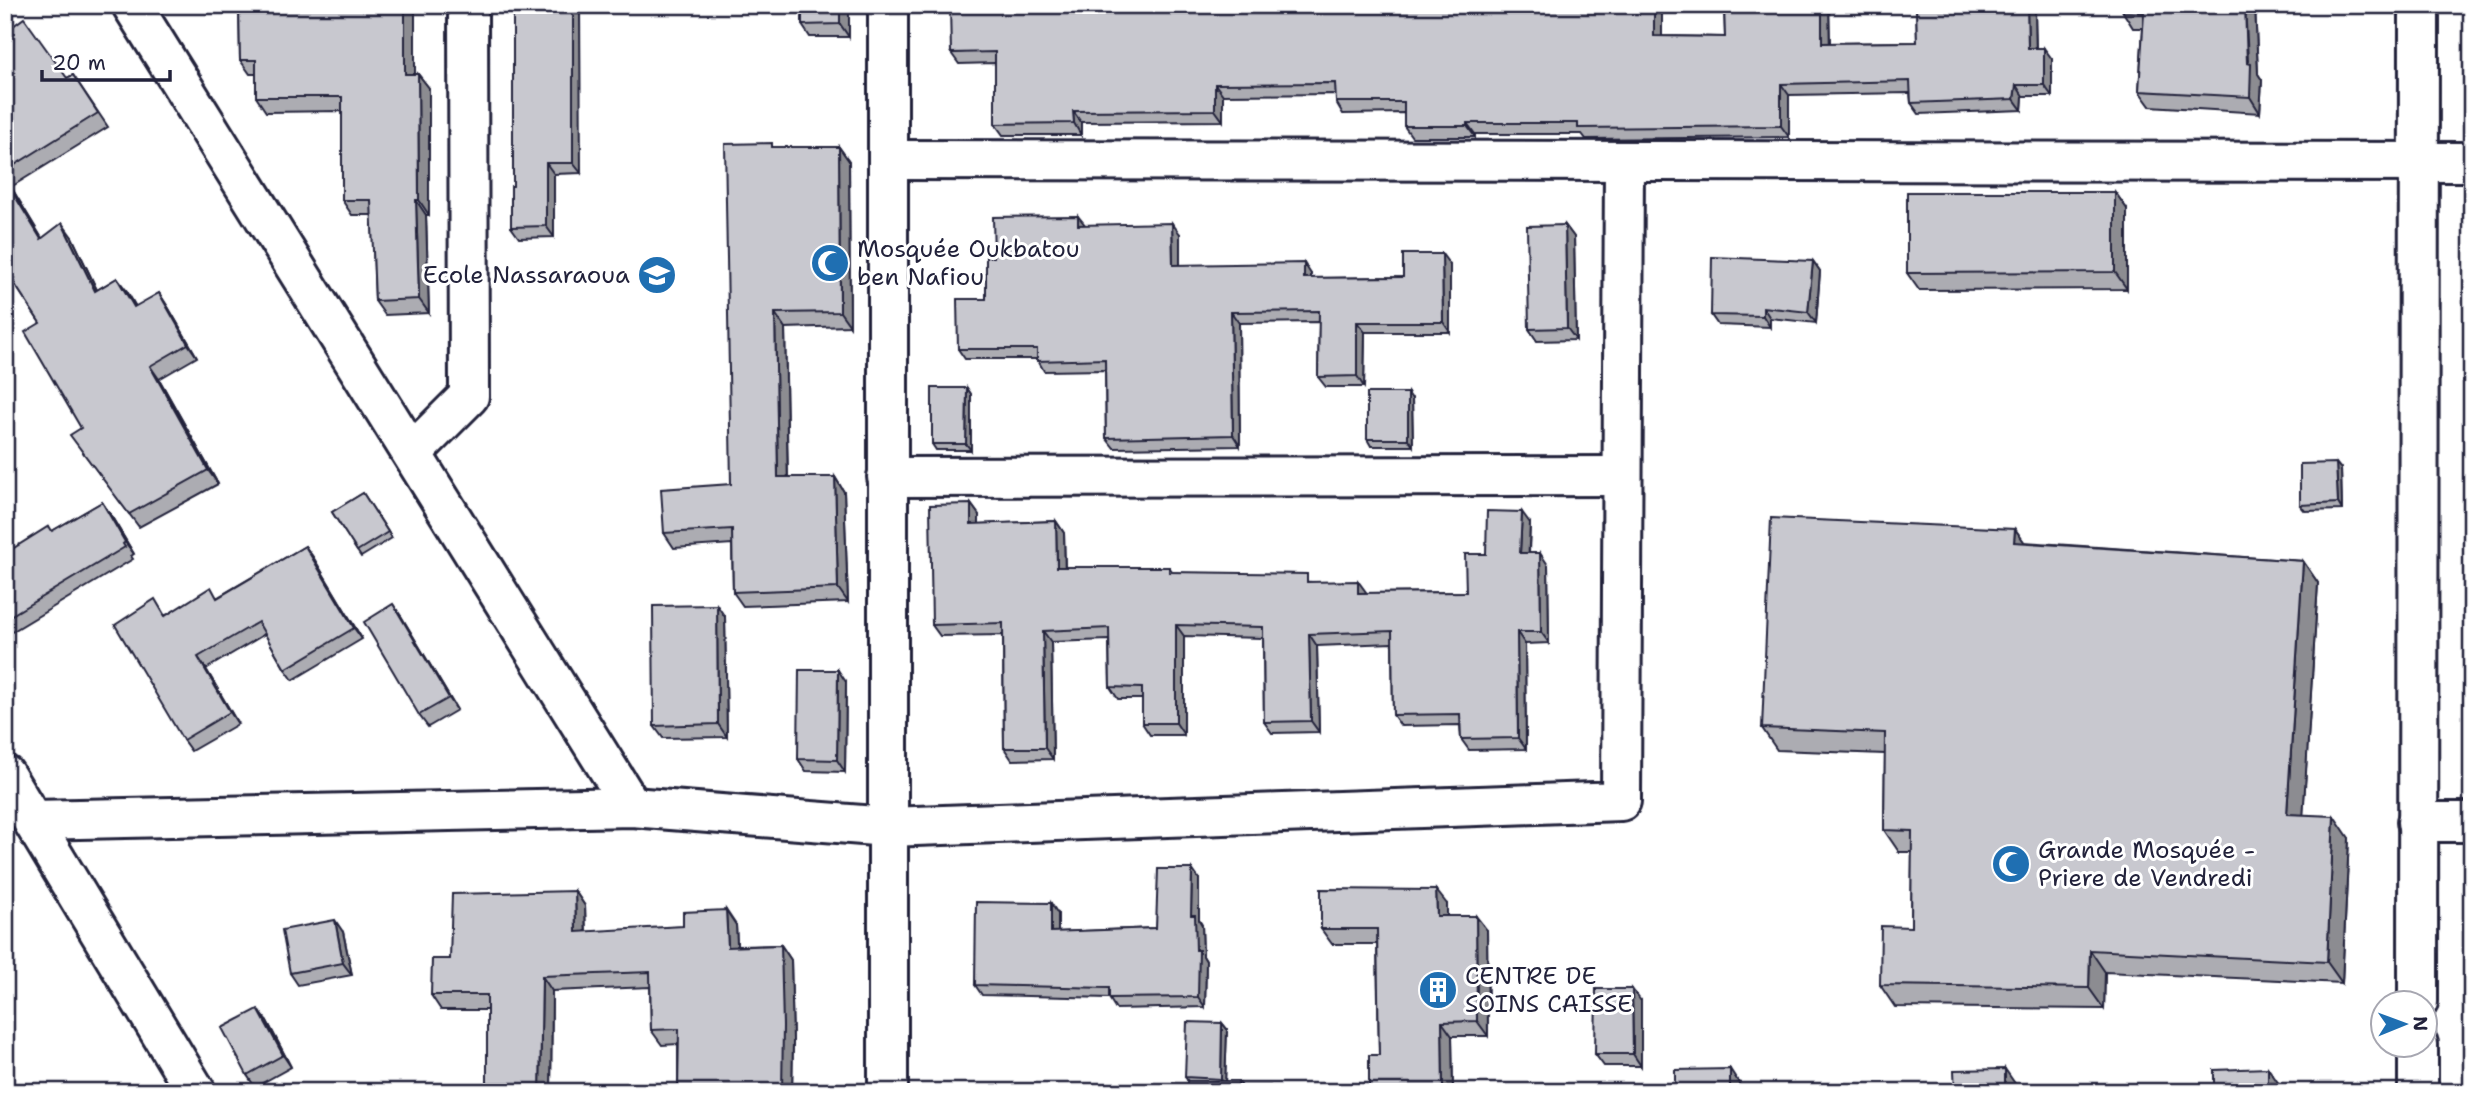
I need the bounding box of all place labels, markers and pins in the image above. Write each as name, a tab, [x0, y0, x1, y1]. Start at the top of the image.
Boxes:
place label: Mosquée Oukbatou ben Nafiou	[857, 233, 1080, 293]
mosque icon: Mosquée Oukbatou ben Nafiou	[809, 242, 851, 284]
school or university icon: Ecole Nassaraoua	[636, 254, 678, 296]
place label: Ecole Nassaraoua	[423, 259, 630, 291]
place label: Grande Mosquée - Priere de Vendredi	[2038, 834, 2255, 894]
mosque icon: Grande Mosquée - Priere de Vendredi	[1990, 843, 2032, 885]
place label: CENTRE DE SOINS CAISSE	[1465, 960, 1632, 1020]
building icon: CENTRE DE SOINS CAISSE	[1417, 969, 1459, 1011]

